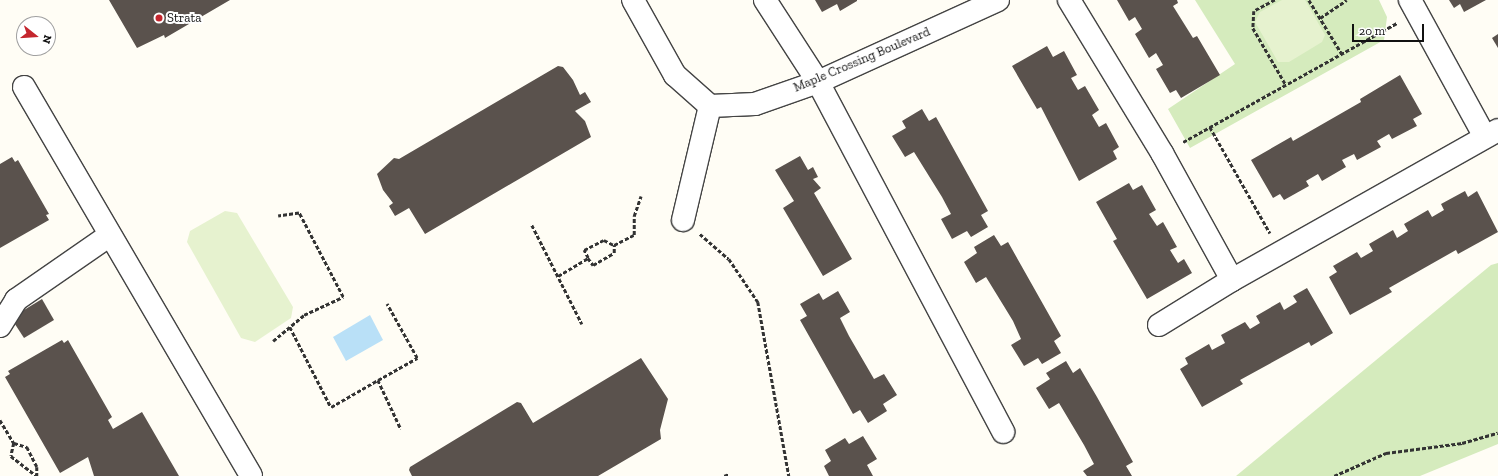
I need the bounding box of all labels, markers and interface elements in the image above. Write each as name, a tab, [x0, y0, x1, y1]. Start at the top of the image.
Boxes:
place label: Strata	[167, 10, 202, 26]
marker: Strata	[154, 13, 164, 23]
north arrow	[16, 16, 56, 56]
scale bar	[1354, 16, 1426, 42]
street label: Maple Crossing Boulevard	[791, 24, 933, 96]
text: 20 m	[1359, 24, 1385, 38]
text: N	[40, 33, 54, 45]

